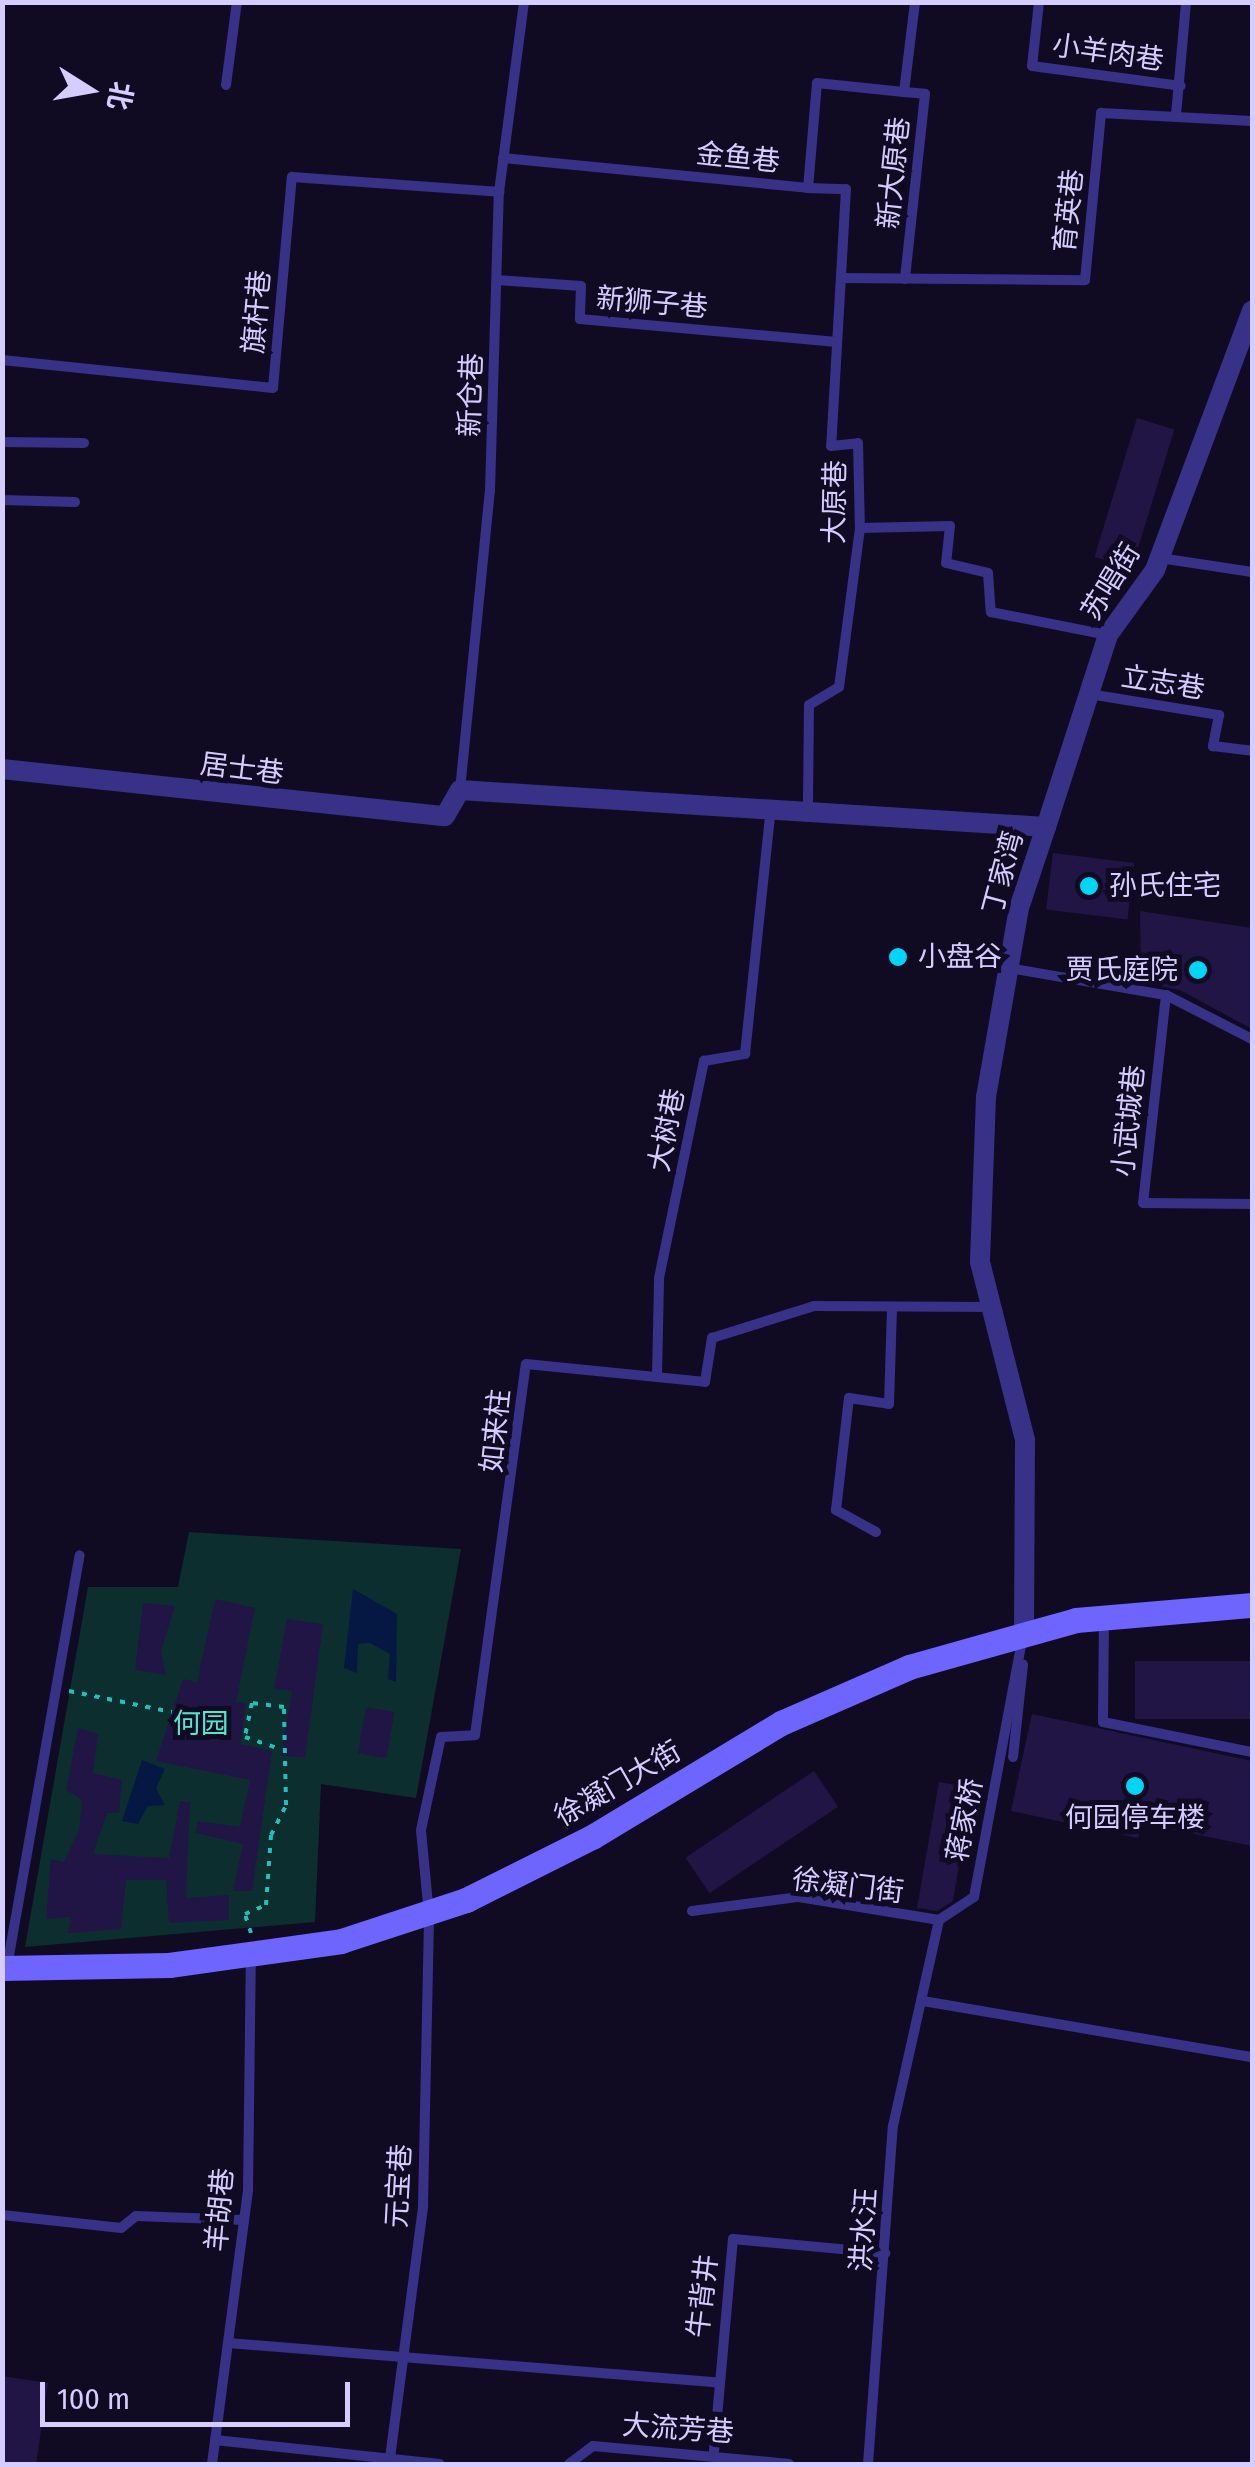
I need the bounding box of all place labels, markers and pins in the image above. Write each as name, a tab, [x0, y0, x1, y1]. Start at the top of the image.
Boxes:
place label: 孙氏住宅	[1109, 869, 1221, 903]
marker: 孙氏住宅	[1078, 875, 1100, 897]
place label: 小盘谷	[918, 940, 1002, 974]
marker: 小盘谷	[887, 946, 909, 968]
place label: 贾氏庭院	[1066, 953, 1178, 987]
marker: 贾氏庭院	[1187, 959, 1209, 981]
marker: 何园停车楼	[1124, 1775, 1146, 1797]
place label: 何园停车楼	[1065, 1801, 1205, 1835]

